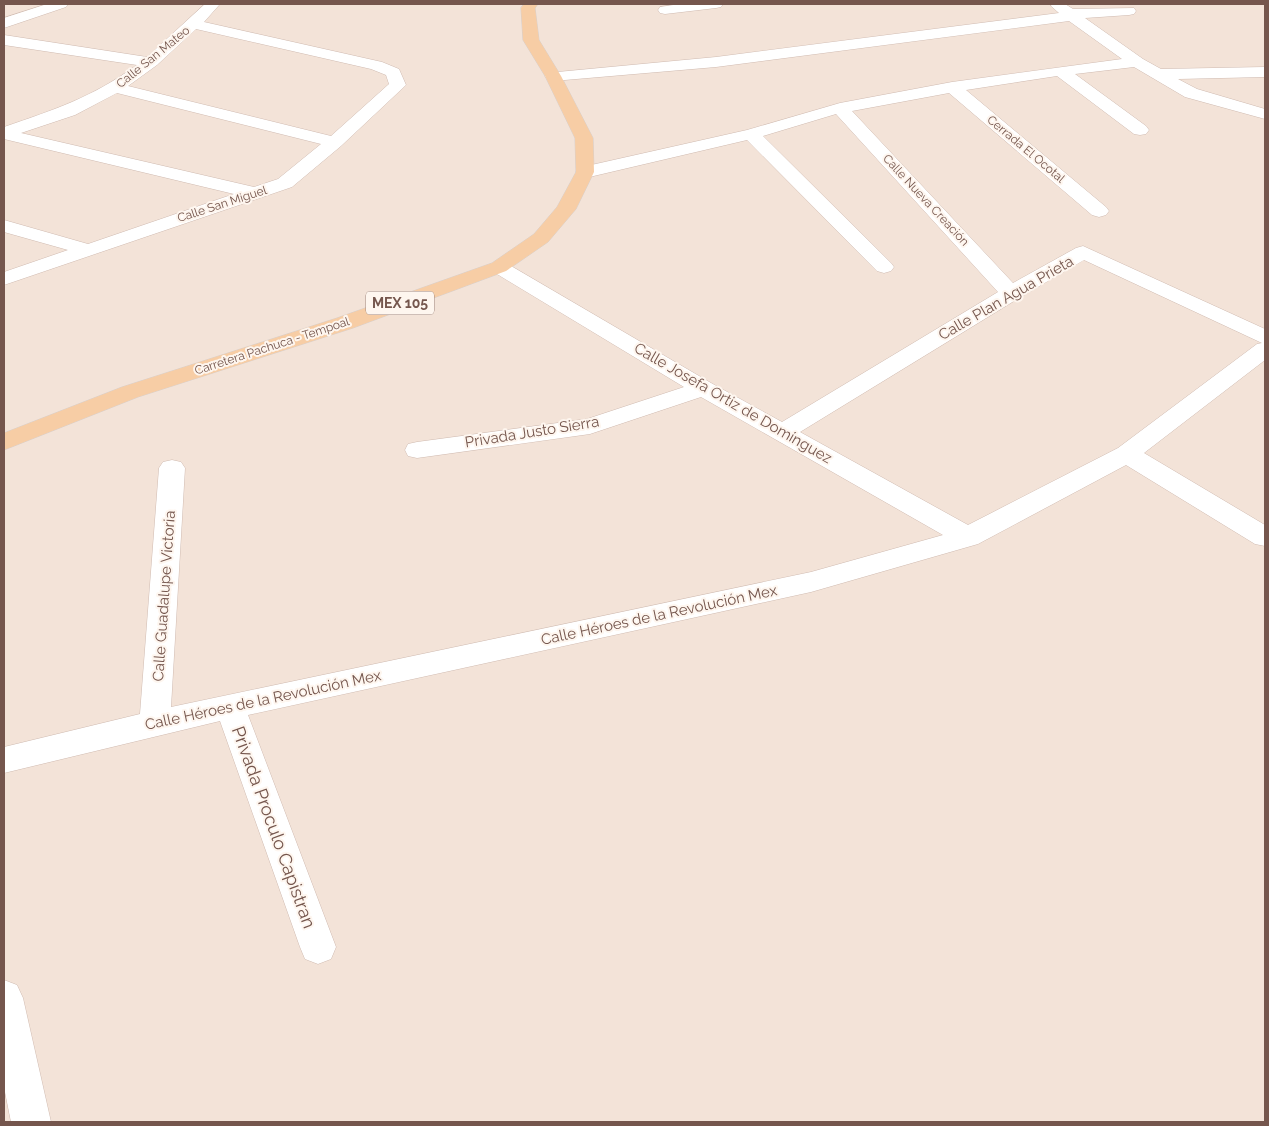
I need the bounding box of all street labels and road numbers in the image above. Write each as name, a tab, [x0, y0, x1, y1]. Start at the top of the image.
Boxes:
street label: Calle San Mateo	[113, 23, 193, 91]
street label: Cerrada El Ocotal	[984, 112, 1068, 186]
street label: Calle Nueva Creación	[880, 151, 972, 249]
street label: Calle San Miguel	[175, 183, 269, 225]
street label: Calle Plan Agua Prieta	[935, 252, 1077, 344]
road number: MEX 105	[366, 292, 434, 314]
street label: Carretera Pachuca - Tempoal	[193, 314, 352, 378]
street label: Calle Josefa Ortiz de Domínguez	[631, 339, 835, 467]
street label: Privada Justo Sierra	[464, 413, 600, 451]
street label: Calle Guadalupe Victoria	[149, 510, 179, 682]
street label: Calle Héroes de la Revolución Mex	[539, 581, 779, 649]
street label: Calle Héroes de la Revolución Mex	[143, 666, 383, 734]
street label: Privada Proculo Capistran	[228, 723, 320, 931]

